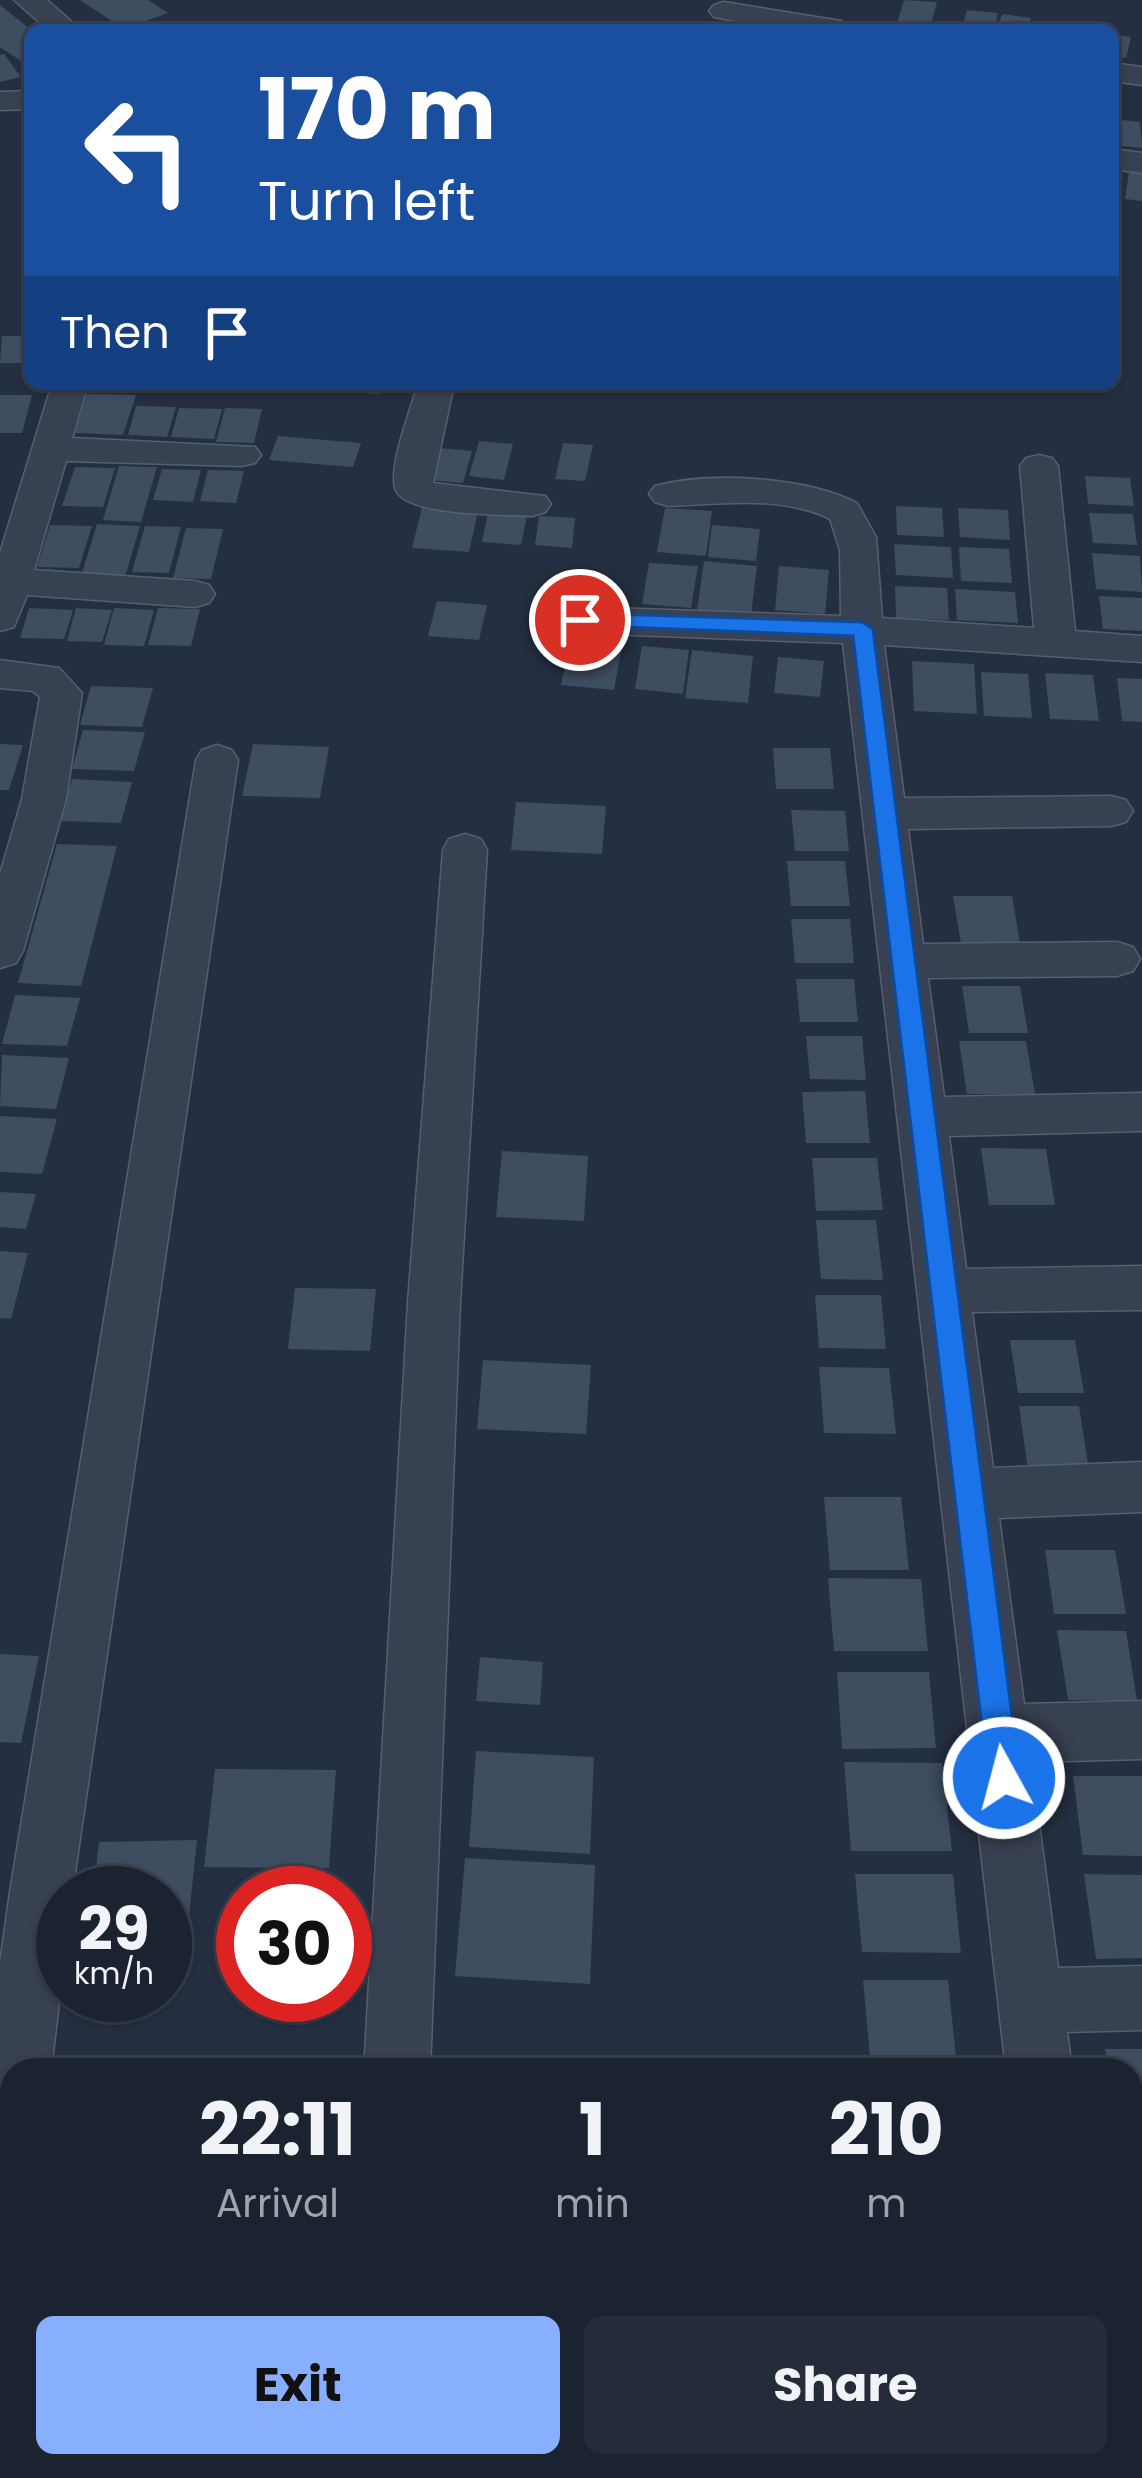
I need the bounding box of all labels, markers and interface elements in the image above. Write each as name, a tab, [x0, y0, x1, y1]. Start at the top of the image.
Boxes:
text: 170 m	[258, 51, 496, 168]
icon: left	[60, 72, 216, 228]
text: Turn left	[258, 163, 475, 239]
icon: arrive	[194, 300, 260, 366]
text: Then	[60, 301, 170, 364]
pin	[529, 569, 631, 671]
icon: arrive	[547, 587, 613, 653]
position arrow	[941, 1715, 1067, 1841]
speed limit sign: 30	[216, 1866, 372, 2022]
text: 29	[78, 1887, 150, 1971]
text: km/h	[74, 1952, 154, 1995]
text: 22:11	[199, 2079, 356, 2180]
text: 1	[579, 2079, 606, 2180]
text: 210	[829, 2079, 944, 2180]
text: Arrival	[216, 2176, 339, 2231]
text: min	[555, 2176, 630, 2231]
text: m	[866, 2176, 906, 2231]
button: Exit	[36, 2316, 560, 2454]
button: Share	[584, 2316, 1107, 2454]

